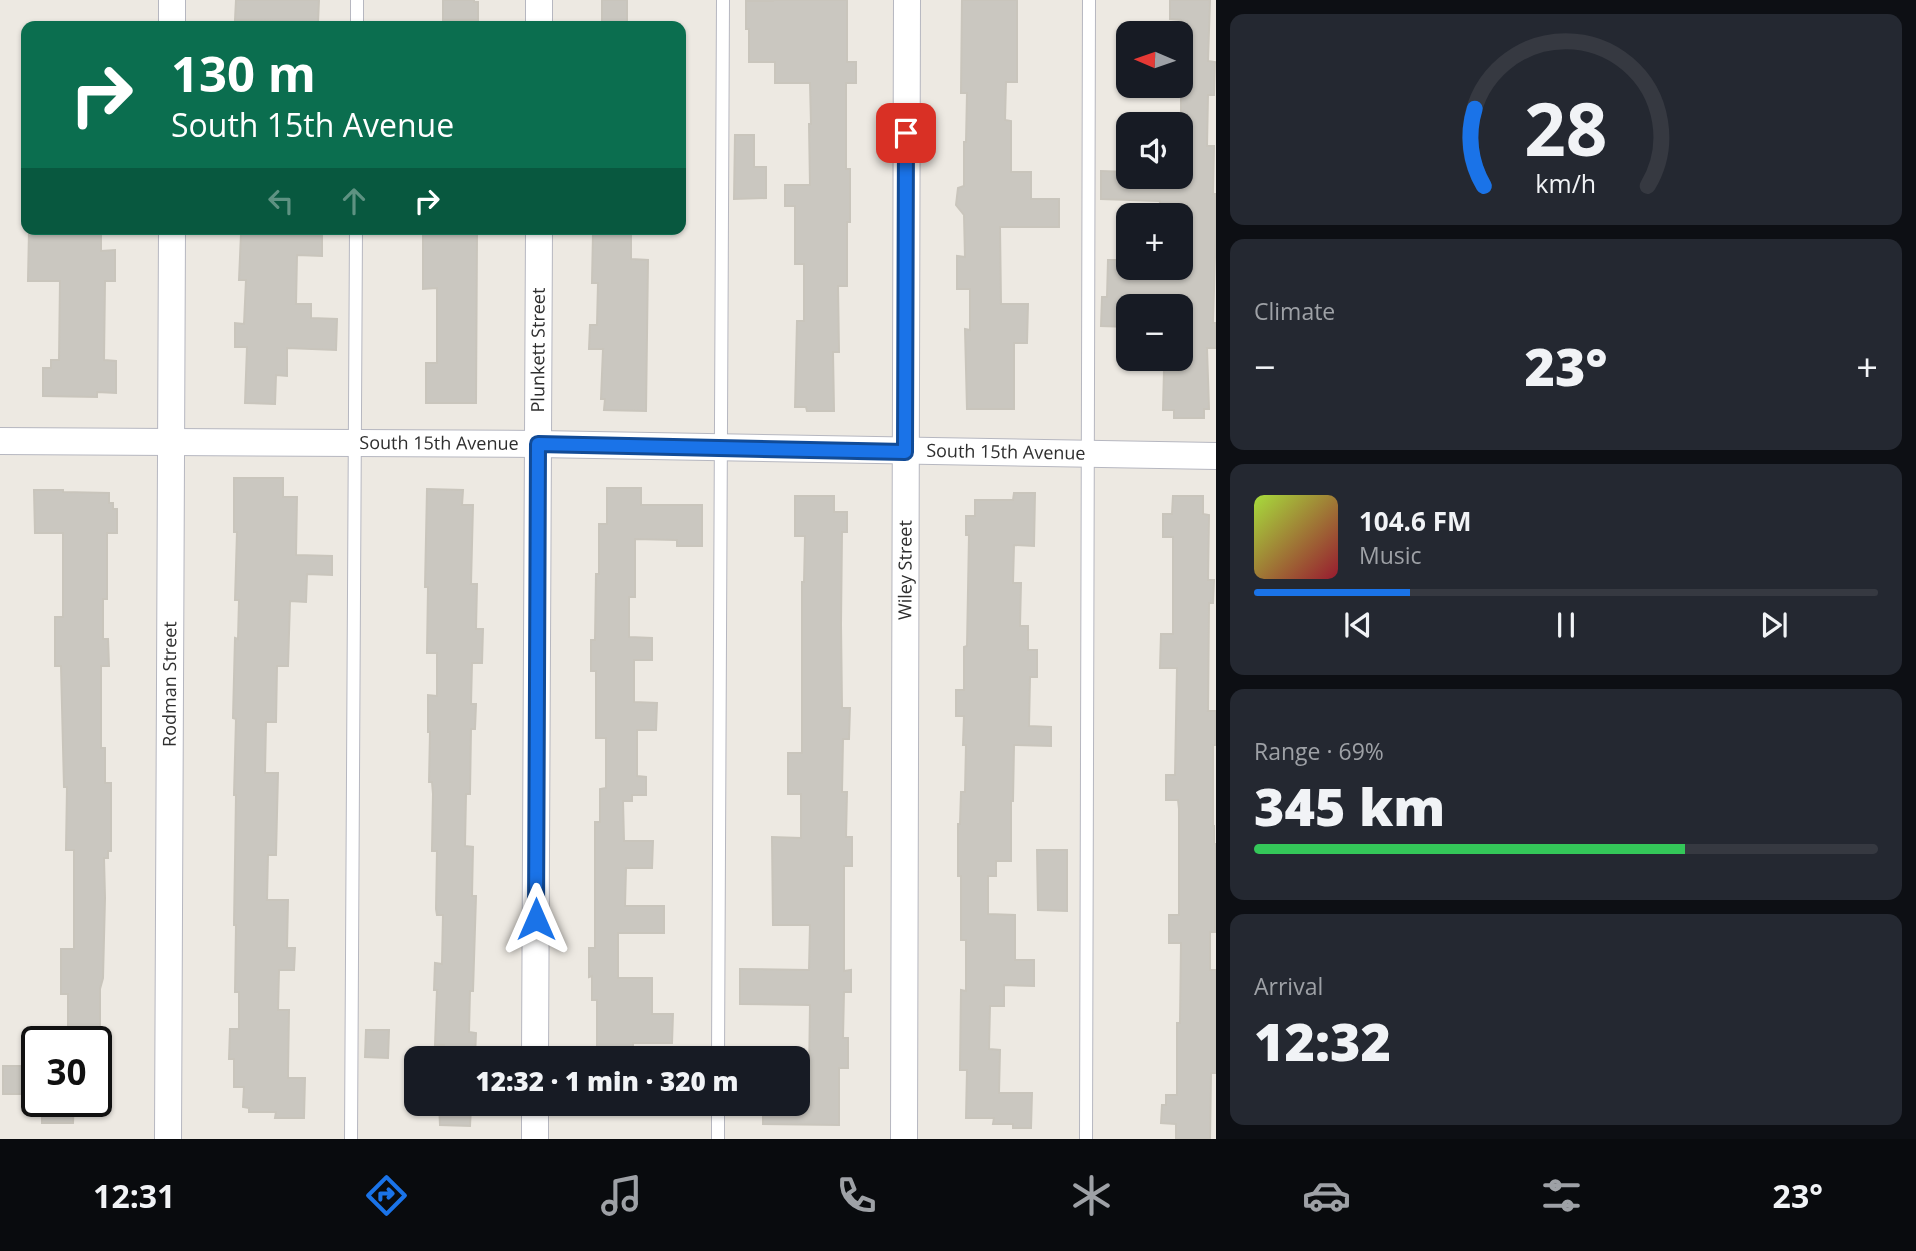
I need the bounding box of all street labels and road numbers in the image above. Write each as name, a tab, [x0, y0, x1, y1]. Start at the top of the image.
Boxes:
street label: Plunkett Street	[525, 288, 550, 412]
street label: South 15th Avenue	[359, 430, 519, 455]
street label: South 15th Avenue	[926, 438, 1086, 465]
street label: Wiley Street	[892, 520, 917, 620]
street label: Rodman Street	[157, 621, 181, 747]

